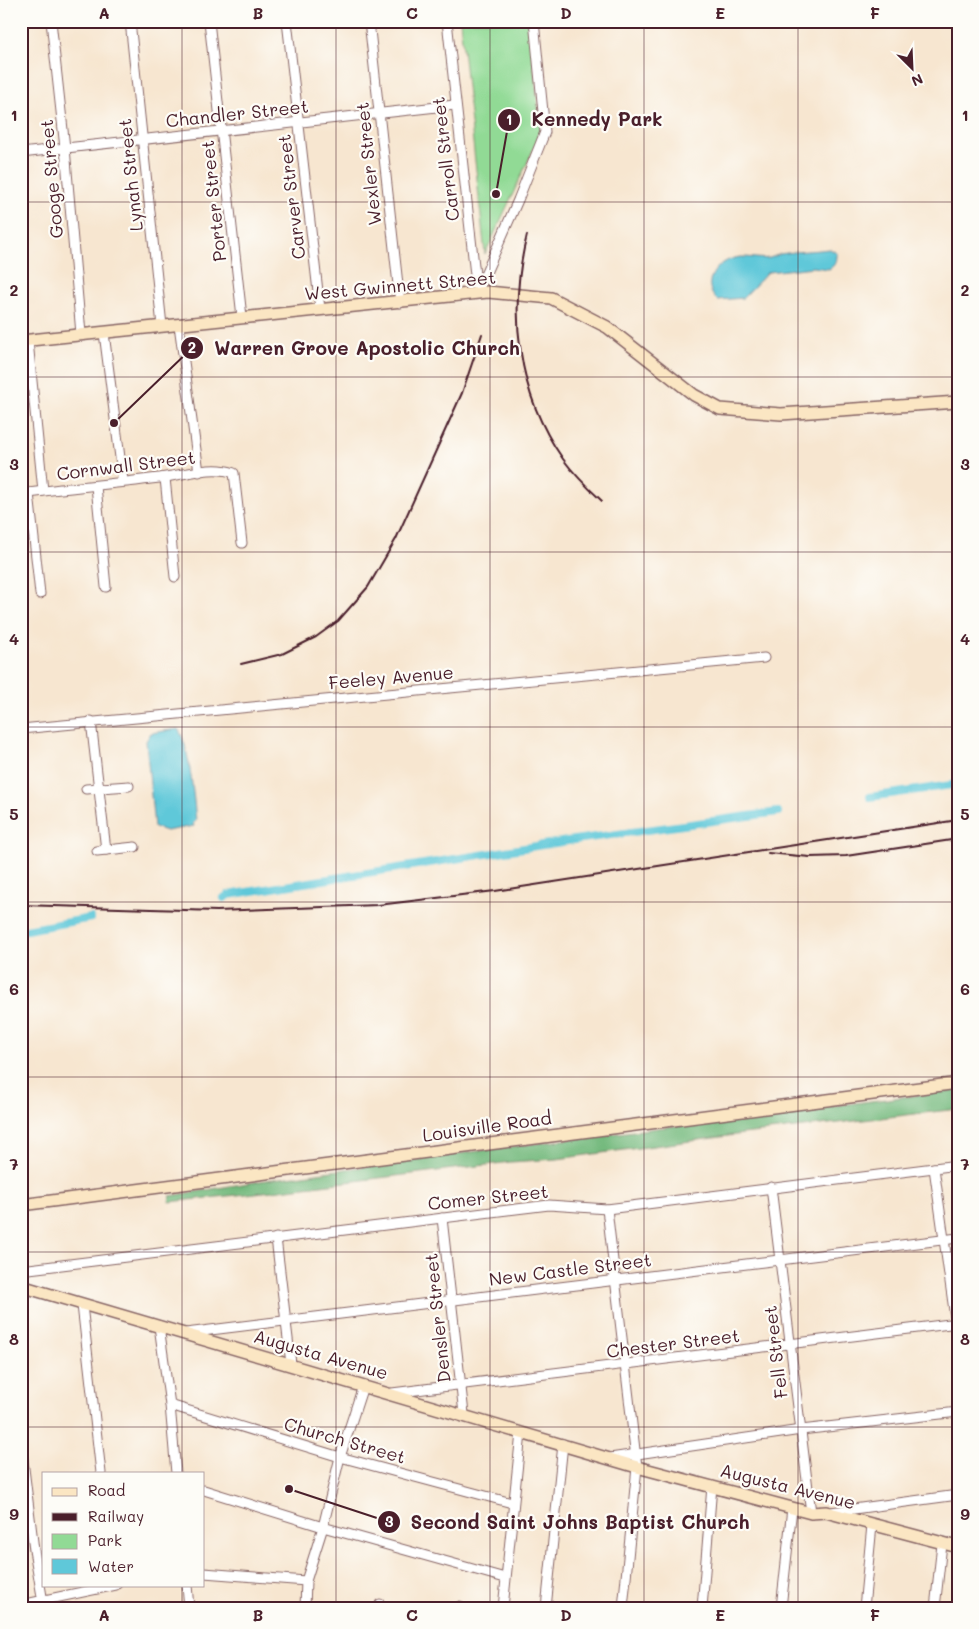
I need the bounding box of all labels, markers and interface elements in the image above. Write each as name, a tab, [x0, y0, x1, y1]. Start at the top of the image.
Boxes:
text: A	[98, 2, 110, 23]
text: B	[253, 2, 263, 23]
text: C	[406, 2, 418, 23]
text: D	[560, 2, 572, 23]
text: E	[715, 2, 725, 23]
text: F	[870, 2, 880, 23]
north arrow	[886, 42, 936, 92]
text: N	[909, 69, 926, 91]
street label: Chandler Street	[164, 94, 310, 132]
street label: Carroll Street	[425, 96, 465, 222]
street label: Wexler Street	[350, 101, 386, 227]
callout: Kennedy Park	[496, 103, 672, 137]
text: 1	[10, 104, 18, 125]
text: 1	[961, 104, 969, 125]
text: Kennedy Park	[532, 106, 662, 131]
text: 1	[506, 109, 512, 129]
street label: Lynah Street	[112, 117, 148, 233]
street label: Googe Street	[34, 119, 68, 239]
street label: Carver Street	[271, 133, 311, 261]
street label: Porter Street	[195, 139, 231, 263]
street label: West Gwinnett Street	[303, 265, 497, 305]
text: 2	[10, 279, 19, 300]
text: 2	[961, 279, 970, 300]
callout: Warren Grove Apostolic Church	[179, 331, 530, 365]
text: Warren Grove Apostolic Church	[214, 335, 520, 360]
text: 2	[188, 337, 196, 357]
street label: Cornwall Street	[55, 445, 197, 485]
text: 3	[9, 453, 19, 474]
text: 3	[960, 453, 970, 474]
text: 4	[9, 628, 19, 649]
text: 4	[960, 628, 970, 649]
street label: Feeley Avenue	[327, 660, 455, 694]
text: 5	[9, 803, 19, 824]
text: 5	[960, 803, 970, 824]
text: 6	[9, 978, 19, 999]
text: 6	[960, 978, 970, 999]
street label: Louisville Road	[421, 1105, 553, 1147]
text: 7	[10, 1153, 19, 1174]
text: 7	[961, 1153, 970, 1174]
street label: Comer Street	[427, 1179, 549, 1215]
street label: New Castle Street	[487, 1247, 653, 1291]
street label: Densler Street	[418, 1252, 456, 1384]
street label: Fell Street	[757, 1304, 793, 1400]
street label: Augusta Avenue	[251, 1323, 391, 1385]
street label: Chester Street	[605, 1323, 741, 1363]
text: 8	[9, 1328, 19, 1349]
text: 8	[960, 1328, 970, 1349]
street label: Church Street	[281, 1411, 409, 1469]
street label: Augusta Avenue	[718, 1458, 858, 1514]
legend	[42, 1472, 205, 1586]
text: Road	[88, 1480, 125, 1500]
text: 9	[9, 1503, 19, 1524]
text: 9	[960, 1503, 970, 1524]
callout: Second Saint Johns Baptist Church	[376, 1505, 760, 1539]
text: Railway	[88, 1506, 144, 1526]
text: Second Saint Johns Baptist Church	[411, 1509, 749, 1534]
text: 3	[384, 1511, 394, 1531]
text: Park	[88, 1530, 122, 1550]
text: Water	[88, 1556, 134, 1576]
text: A	[98, 1604, 110, 1625]
text: B	[253, 1604, 263, 1625]
text: C	[406, 1604, 418, 1625]
text: D	[560, 1604, 572, 1625]
text: E	[715, 1604, 725, 1625]
text: F	[870, 1604, 880, 1625]

